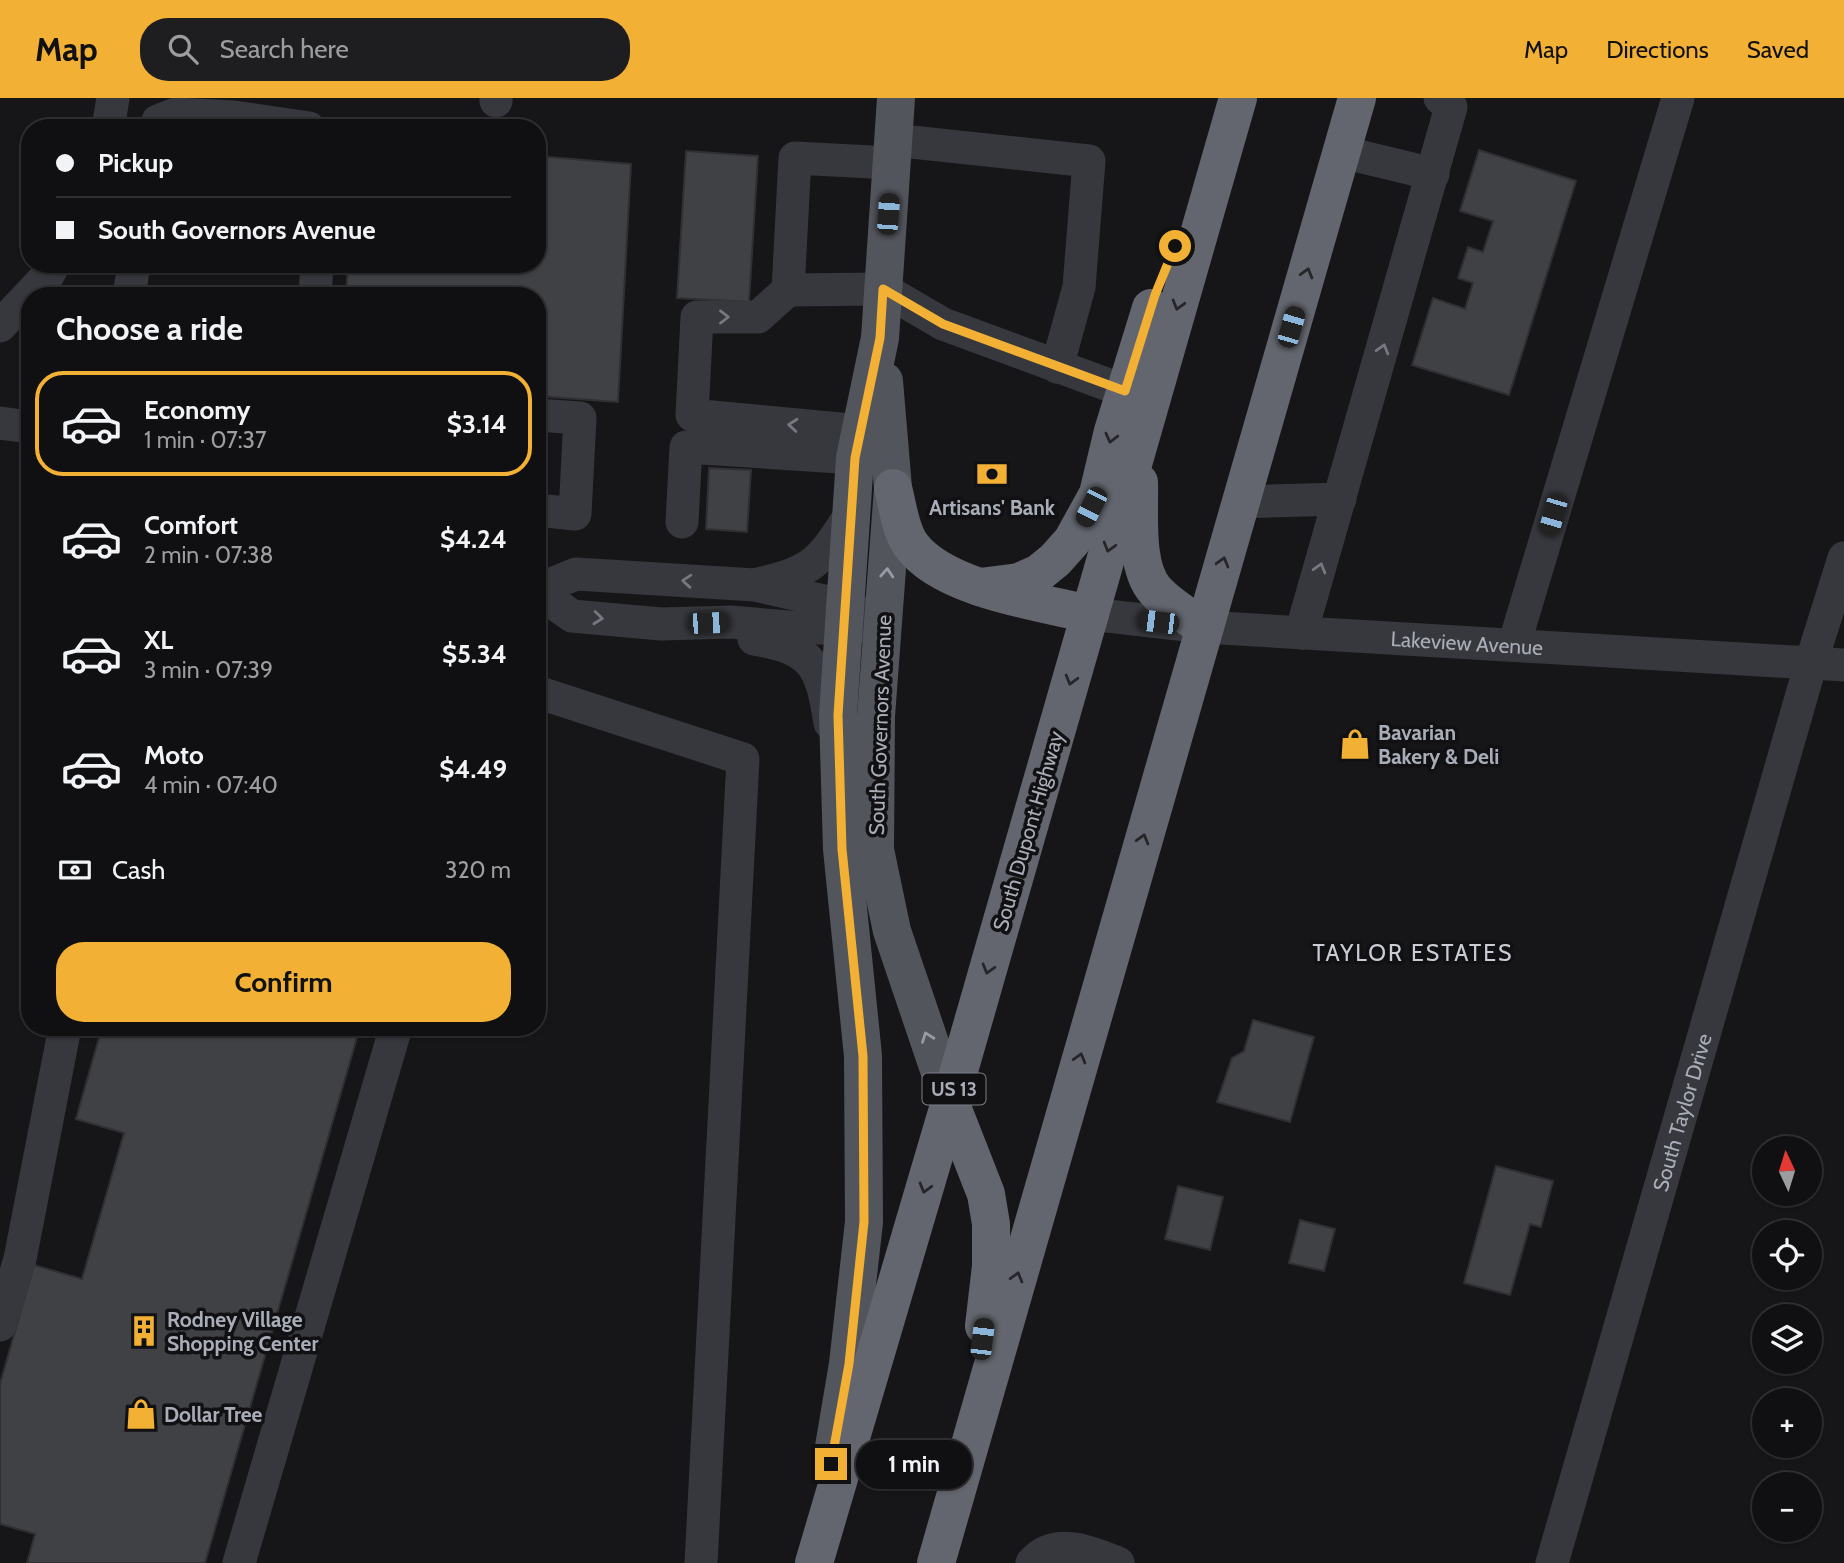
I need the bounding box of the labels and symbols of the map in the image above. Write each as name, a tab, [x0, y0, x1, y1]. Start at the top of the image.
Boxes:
car	[877, 192, 900, 236]
route start	[1159, 230, 1191, 262]
one-way arrow	[1298, 267, 1313, 279]
one-way arrow	[1172, 299, 1187, 311]
car	[1276, 304, 1307, 350]
one-way arrow	[719, 309, 730, 325]
one-way arrow	[1375, 343, 1389, 355]
one-way arrow	[787, 417, 798, 432]
one-way arrow	[1105, 432, 1119, 444]
bank icon: Artisans' Bank	[975, 457, 1009, 491]
car	[1073, 484, 1110, 530]
car	[1538, 492, 1569, 538]
place label: Artisans' Bank	[929, 495, 1056, 520]
one-way arrow	[1103, 541, 1117, 553]
one-way arrow	[1214, 556, 1229, 568]
one-way arrow	[1312, 562, 1327, 574]
one-way arrow	[879, 567, 894, 578]
one-way arrow	[681, 573, 692, 588]
car	[1136, 609, 1181, 635]
one-way arrow	[592, 610, 603, 625]
car	[687, 612, 730, 634]
street label: South Governors Avenue	[864, 614, 896, 836]
street label: Lakeview Avenue	[1390, 626, 1544, 660]
one-way arrow	[1065, 674, 1079, 686]
place label: Bavarian Bakery & Deli	[1378, 720, 1499, 769]
shop icon: Bavarian Bakery & Deli	[1338, 727, 1372, 761]
street label: South Dupont Highway	[987, 728, 1069, 934]
one-way arrow	[1134, 833, 1149, 845]
district label: TAYLOR ESTATES	[1312, 939, 1514, 967]
one-way arrow	[982, 963, 997, 975]
street label: South Taylor Drive	[1647, 1030, 1716, 1194]
one-way arrow	[922, 1032, 936, 1044]
one-way arrow	[1072, 1052, 1087, 1064]
road number: US 13	[922, 1074, 986, 1105]
north arrow	[1752, 1136, 1822, 1206]
one-way arrow	[918, 1182, 933, 1194]
one-way arrow	[1009, 1271, 1024, 1283]
place label: Rodney Village Shopping Center	[167, 1307, 318, 1356]
building icon: Rodney Village Shopping Center	[127, 1314, 161, 1348]
car	[970, 1317, 995, 1361]
shop icon: Dollar Tree	[124, 1397, 158, 1431]
place label: Dollar Tree	[164, 1402, 263, 1427]
callout: 1 min	[856, 1440, 971, 1488]
route end	[815, 1448, 847, 1480]

